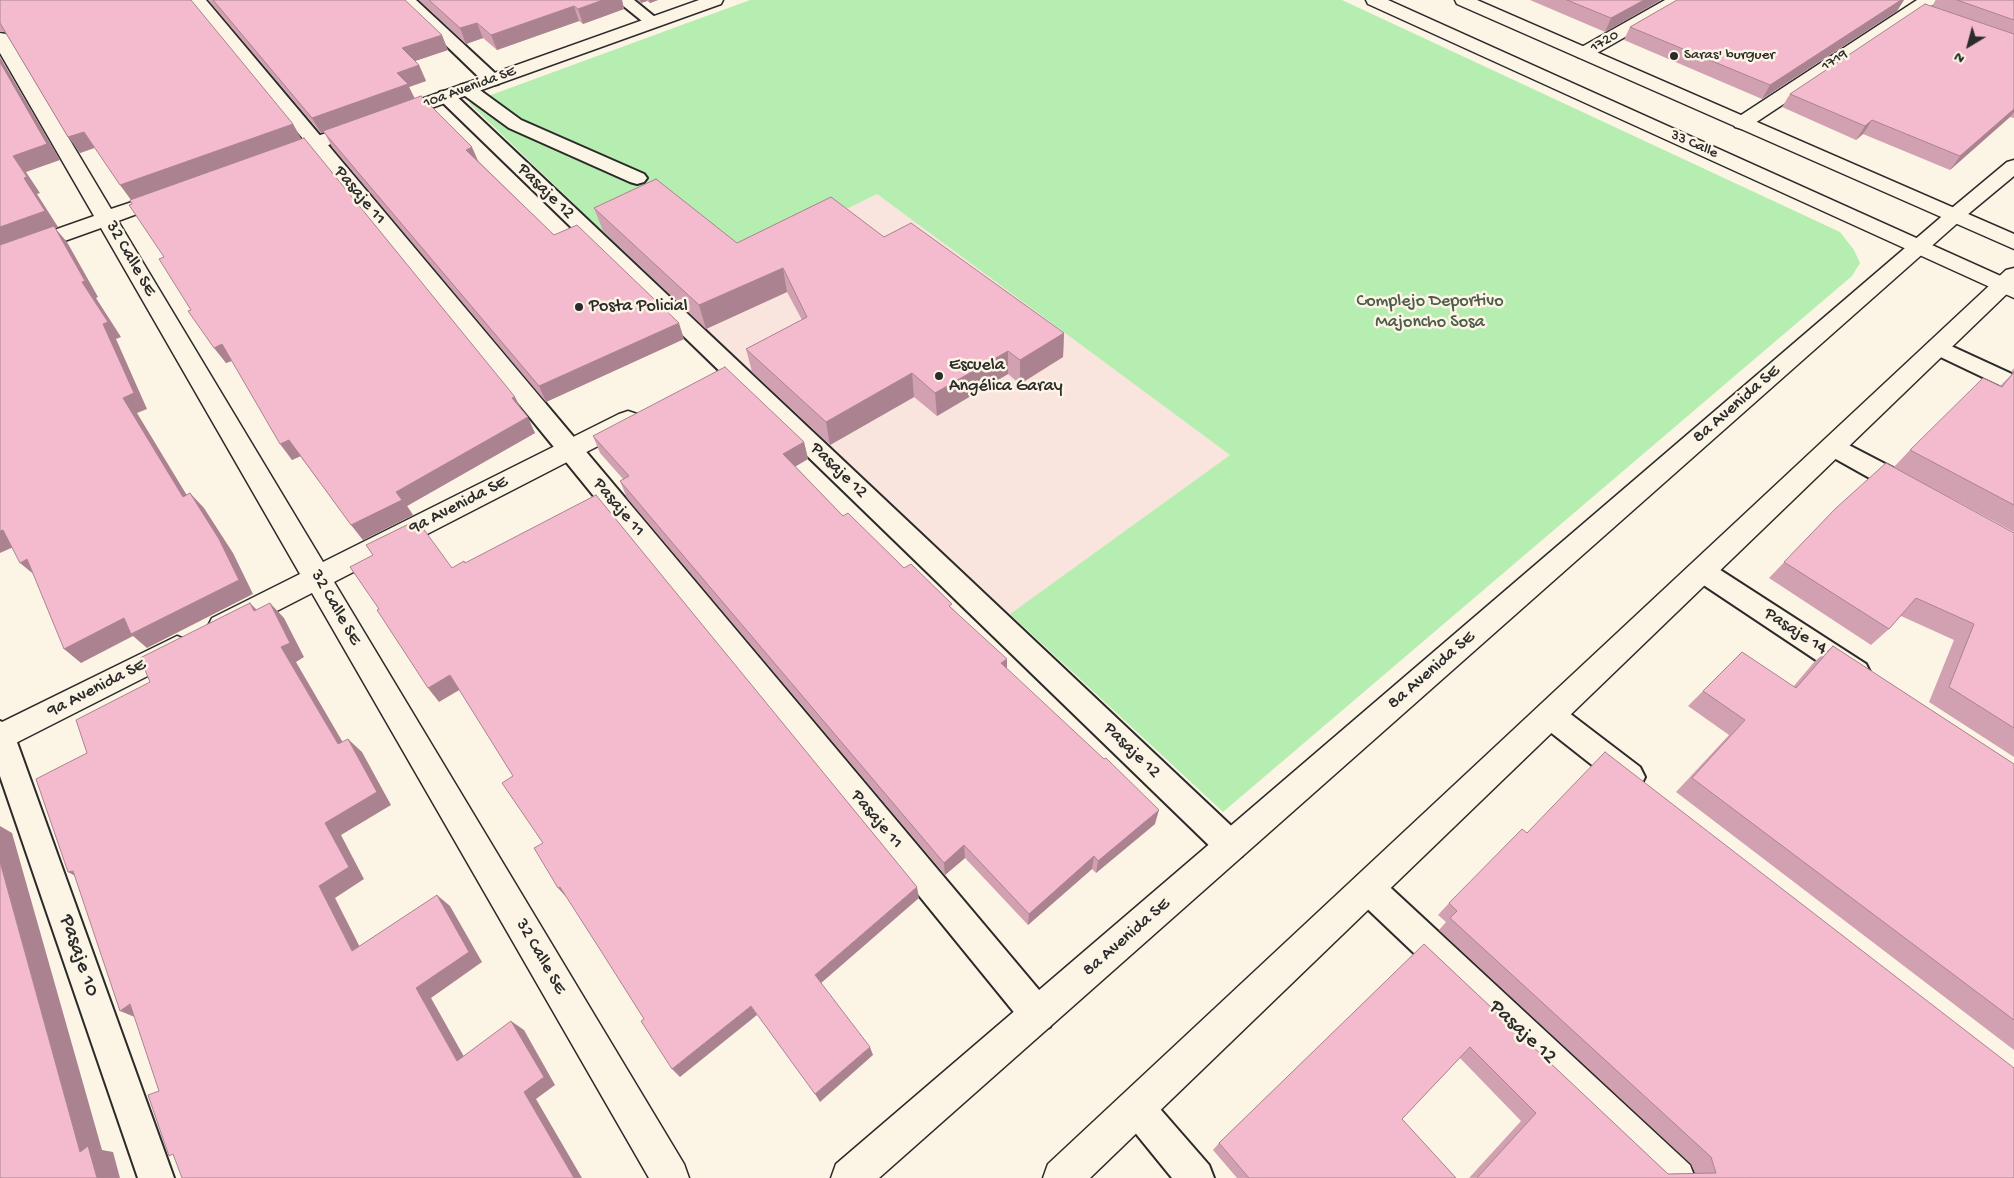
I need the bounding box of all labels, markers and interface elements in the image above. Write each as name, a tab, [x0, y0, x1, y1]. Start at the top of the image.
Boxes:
north arrow	[1944, 20, 1994, 70]
street label: 1720	[1588, 27, 1622, 57]
street label: 1719	[1819, 46, 1851, 76]
place label: Saras' burguer	[1684, 47, 1775, 65]
text: N	[1951, 48, 1968, 67]
marker: Saras' burguer	[1668, 50, 1680, 62]
street label: 10a Avenida SE	[421, 63, 519, 113]
street label: 33 Calle	[1668, 127, 1720, 163]
street label: Pasaje 12	[512, 159, 578, 225]
street label: Pasaje 11	[328, 162, 390, 230]
street label: 32 Calle SE	[100, 218, 160, 300]
park label: Complejo Deportivo Majoncho Sosa	[1357, 291, 1503, 334]
place label: Posta Policial	[589, 296, 688, 318]
marker: Posta Policial	[573, 301, 585, 313]
place label: Escuela Angélica Garay	[949, 355, 1063, 398]
street label: 8a Avenida SE	[1689, 361, 1785, 449]
marker: Escuela Angélica Garay	[933, 370, 945, 382]
street label: Pasaje 12	[805, 438, 871, 504]
street label: 9a Avenida SE	[406, 472, 512, 540]
street label: Pasaje 11	[587, 474, 649, 542]
street label: 32 Calle SE	[305, 567, 365, 649]
street label: Pasaje 14	[1759, 604, 1831, 660]
street label: 8a Avenida SE	[1384, 627, 1480, 715]
street label: 9a Avenida SE	[44, 655, 150, 723]
street label: Pasaje 12	[1098, 718, 1164, 784]
street label: Pasaje 11	[845, 786, 907, 854]
street label: 8a Avenida SE	[1079, 894, 1175, 982]
street label: Pasaje 10	[52, 912, 104, 1000]
street label: 32 Calle SE	[510, 916, 570, 998]
street label: Pasaje 12	[1483, 995, 1561, 1071]

